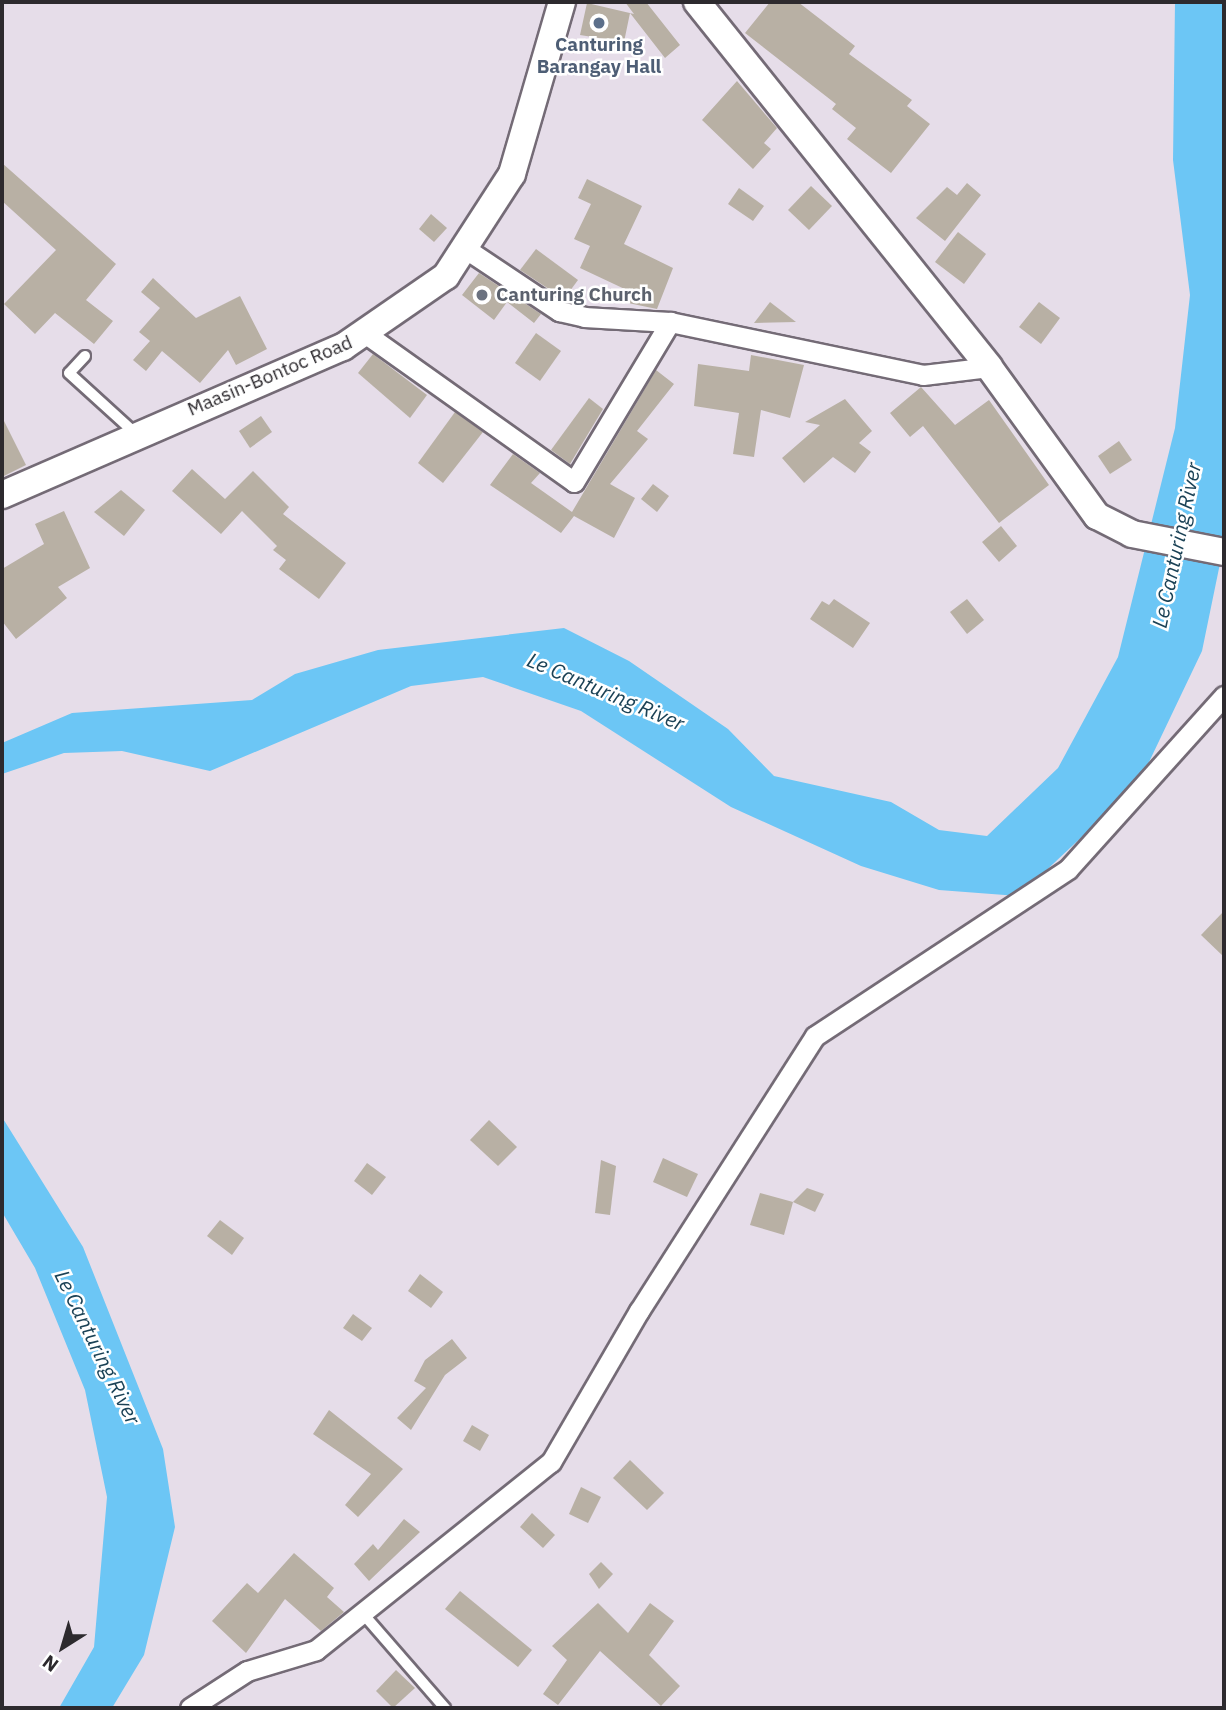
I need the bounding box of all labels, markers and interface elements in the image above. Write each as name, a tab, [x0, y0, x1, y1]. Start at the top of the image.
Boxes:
marker: Canturing Barangay Hall	[591, 15, 607, 31]
place label: Canturing Barangay Hall	[537, 34, 661, 78]
place label: Canturing Church	[496, 284, 652, 306]
marker: Canturing Church	[474, 287, 490, 303]
street label: Maasin-Bontoc Road	[184, 331, 356, 421]
water label: Le Canturing River	[1146, 460, 1206, 630]
water label: Le Canturing River	[524, 647, 688, 735]
water label: Le Canturing River	[50, 1266, 146, 1428]
north arrow	[28, 1612, 98, 1682]
text: N	[38, 1650, 63, 1678]

